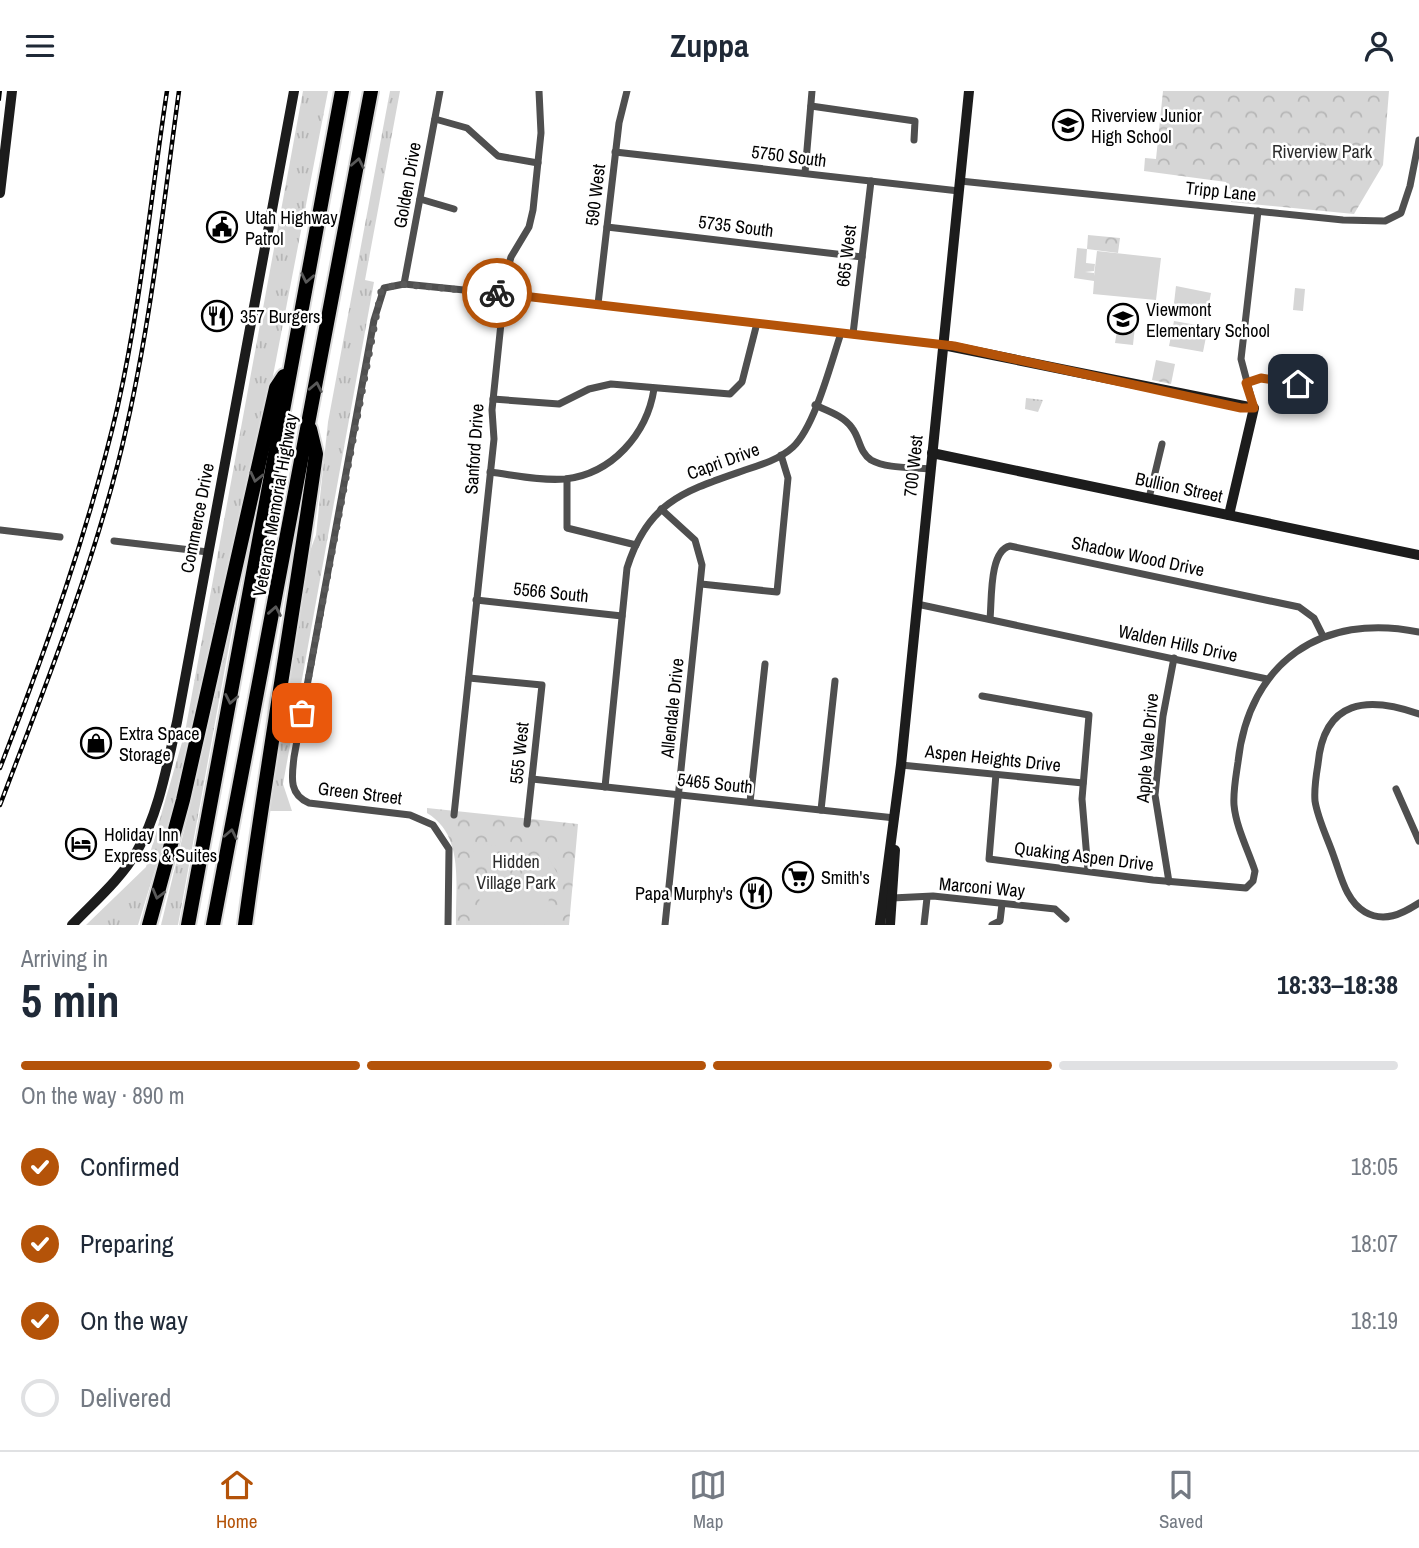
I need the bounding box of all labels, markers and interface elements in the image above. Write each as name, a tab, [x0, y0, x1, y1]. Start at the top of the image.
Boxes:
text: Zuppa	[670, 24, 749, 67]
icon: menu	[21, 27, 59, 65]
icon: person	[1360, 27, 1398, 65]
place label: Riverview Junior High School	[1091, 103, 1202, 149]
school or university icon: Riverview Junior High School	[1051, 108, 1085, 142]
street label: 5750 South	[750, 139, 828, 173]
park label: Riverview Park	[1272, 139, 1373, 164]
street label: Golden Drive	[387, 140, 427, 230]
one-way arrow	[349, 157, 364, 169]
street label: 590 West	[579, 163, 611, 227]
street label: Tripp Lane	[1184, 175, 1258, 207]
place label: Utah Highway Patrol	[245, 205, 338, 251]
street label: 5735 South	[697, 209, 775, 243]
public building icon: Utah Highway Patrol	[205, 210, 239, 244]
street label: 665 West	[830, 224, 862, 288]
courier	[462, 258, 532, 328]
one-way arrow	[300, 272, 315, 284]
icon: bike	[478, 274, 516, 312]
place label: Viewmont Elementary School	[1146, 297, 1270, 343]
restaurant icon: 357 Burgers	[200, 299, 234, 333]
school or university icon: Viewmont Elementary School	[1106, 302, 1140, 336]
place label: 357 Burgers	[240, 304, 320, 329]
pin	[1268, 354, 1328, 414]
icon: home	[1279, 365, 1317, 403]
one-way arrow	[308, 381, 323, 393]
street label: Sanford Drive	[458, 403, 490, 495]
street label: Veterans Memorial Highway	[247, 411, 304, 598]
street label: 700 West	[897, 434, 929, 498]
street label: Capri Drive	[683, 436, 763, 486]
street label: Commerce Drive	[174, 461, 220, 575]
street label: Bullion Street	[1133, 466, 1225, 508]
one-way arrow	[250, 471, 264, 483]
street label: Shadow Wood Drive	[1069, 530, 1207, 582]
street label: 5566 South	[512, 576, 590, 608]
one-way arrow	[266, 605, 281, 617]
street label: Walden Hills Drive	[1116, 618, 1240, 668]
street label: Allendale Drive	[654, 657, 690, 760]
pin	[272, 683, 332, 743]
street label: Apple Vale Drive	[1130, 692, 1164, 805]
one-way arrow	[224, 693, 239, 705]
icon: bag	[283, 694, 321, 732]
place label: Extra Space Storage	[119, 721, 199, 767]
street label: 555 West	[503, 721, 535, 785]
shop icon: Extra Space Storage	[79, 726, 113, 760]
street label: Aspen Heights Drive	[923, 738, 1062, 778]
street label: 5465 South	[676, 767, 754, 799]
street label: Green Street	[317, 775, 403, 811]
place label: Holiday Inn Express & Suites	[104, 822, 217, 868]
hotel icon: Holiday Inn Express & Suites	[64, 827, 98, 861]
one-way arrow	[223, 828, 238, 840]
street label: Quaking Aspen Drive	[1013, 835, 1155, 877]
park label: Hidden Village Park	[476, 849, 556, 895]
supermarket icon: Smith's	[781, 860, 815, 894]
place label: Smith's	[821, 865, 870, 890]
street label: Marconi Way	[938, 871, 1027, 903]
restaurant icon: Papa Murphy's	[739, 876, 773, 910]
place label: Papa Murphy's	[635, 881, 733, 906]
one-way arrow	[151, 888, 166, 900]
text: Arriving in	[21, 943, 108, 974]
text: 18:33–18:38	[1277, 967, 1398, 1002]
text: 5 min	[21, 969, 120, 1031]
text: On the way · 890 m	[21, 1080, 185, 1111]
icon: check	[21, 1148, 59, 1186]
text: Confirmed	[80, 1149, 180, 1184]
text: 18:05	[1351, 1151, 1398, 1182]
icon: check	[21, 1225, 59, 1263]
text: Preparing	[80, 1226, 174, 1261]
text: 18:07	[1351, 1228, 1398, 1259]
icon: check	[21, 1302, 59, 1340]
text: On the way	[80, 1303, 188, 1338]
text: 18:19	[1351, 1305, 1398, 1336]
text: Delivered	[80, 1380, 171, 1415]
tab: Home	[216, 1466, 257, 1534]
tab: Map	[689, 1466, 727, 1534]
tab: Saved	[1159, 1466, 1203, 1534]

